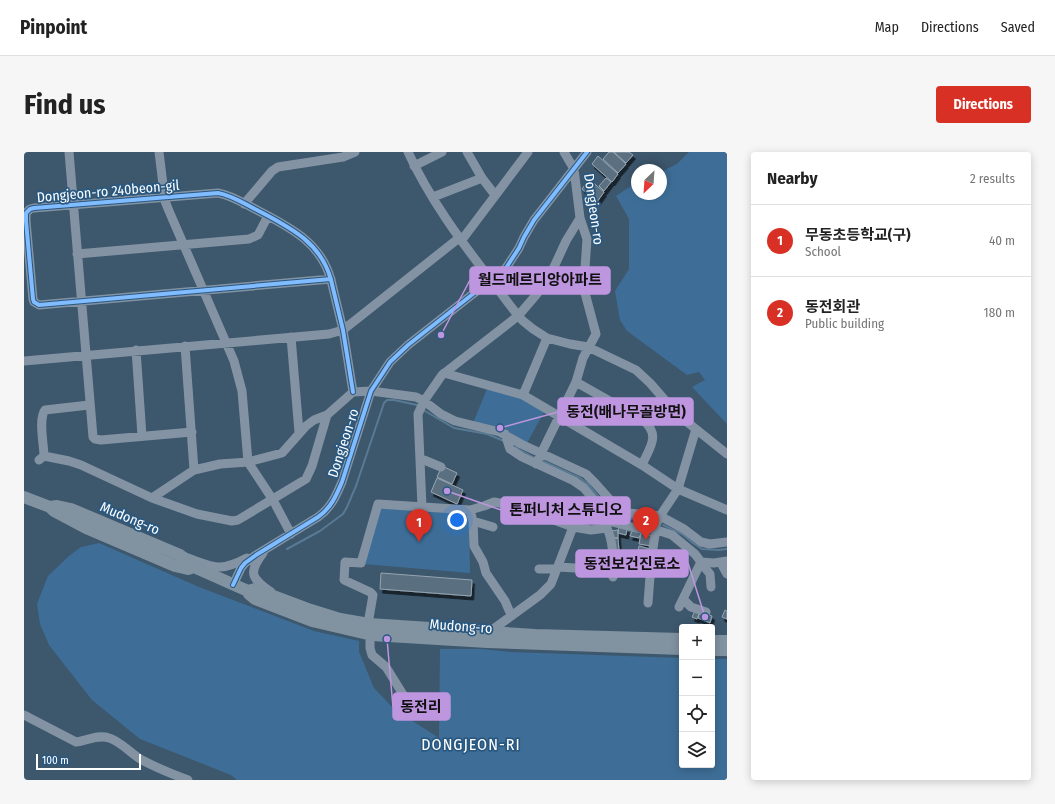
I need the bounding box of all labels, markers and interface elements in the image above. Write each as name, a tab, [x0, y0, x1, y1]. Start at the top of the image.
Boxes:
text: Pinpoint	[20, 16, 87, 39]
text: Map	[875, 19, 899, 36]
text: Directions	[921, 19, 979, 36]
text: Saved	[1001, 19, 1035, 36]
button: Directions	[936, 86, 1031, 123]
text: Find us	[24, 88, 106, 121]
north arrow	[631, 164, 667, 200]
text: Nearby	[767, 168, 818, 189]
text: 2 results	[970, 171, 1015, 186]
street label: Dongjeon-ro	[580, 172, 607, 246]
street label: Dongjeon-ro 240beon-gil	[36, 177, 180, 206]
text: 무동초등학교(구)	[805, 226, 911, 244]
text: 1	[777, 233, 783, 248]
text: 40 m	[989, 233, 1015, 248]
text: School	[805, 244, 841, 259]
callout: 월드메르디앙아파트	[470, 267, 610, 294]
text: 월드메르디앙아파트	[478, 271, 602, 289]
text: 동전회관	[805, 298, 860, 316]
text: 2	[777, 305, 783, 320]
text: 180 m	[984, 305, 1015, 320]
text: Public building	[805, 316, 884, 331]
callout: 동전(배나무골방면)	[558, 398, 693, 425]
text: 동전(배나무골방면)	[566, 403, 686, 421]
street label: Dongjeon-ro	[324, 406, 363, 480]
callout: 톤퍼니처 스튜디오	[501, 497, 630, 524]
street label: Mudong-ro	[97, 498, 162, 539]
text: 톤퍼니처 스튜디오	[509, 501, 623, 519]
pin: 2	[633, 507, 659, 540]
pin: 1	[406, 509, 432, 542]
your location	[447, 510, 467, 530]
callout: 동전보건진료소	[576, 550, 688, 577]
text: 동전보건진료소	[584, 555, 680, 573]
street label: Mudong-ro	[429, 616, 493, 637]
map controls	[679, 624, 715, 768]
button: +	[679, 624, 715, 660]
button: −	[679, 660, 715, 696]
callout: 동전리	[393, 693, 450, 720]
button: locate	[679, 696, 715, 732]
text: 동전리	[400, 698, 442, 716]
button: layers	[679, 732, 715, 768]
district label: DONGJEON-RI	[421, 735, 521, 754]
scale bar	[36, 752, 141, 771]
text: 100 m	[42, 754, 69, 767]

